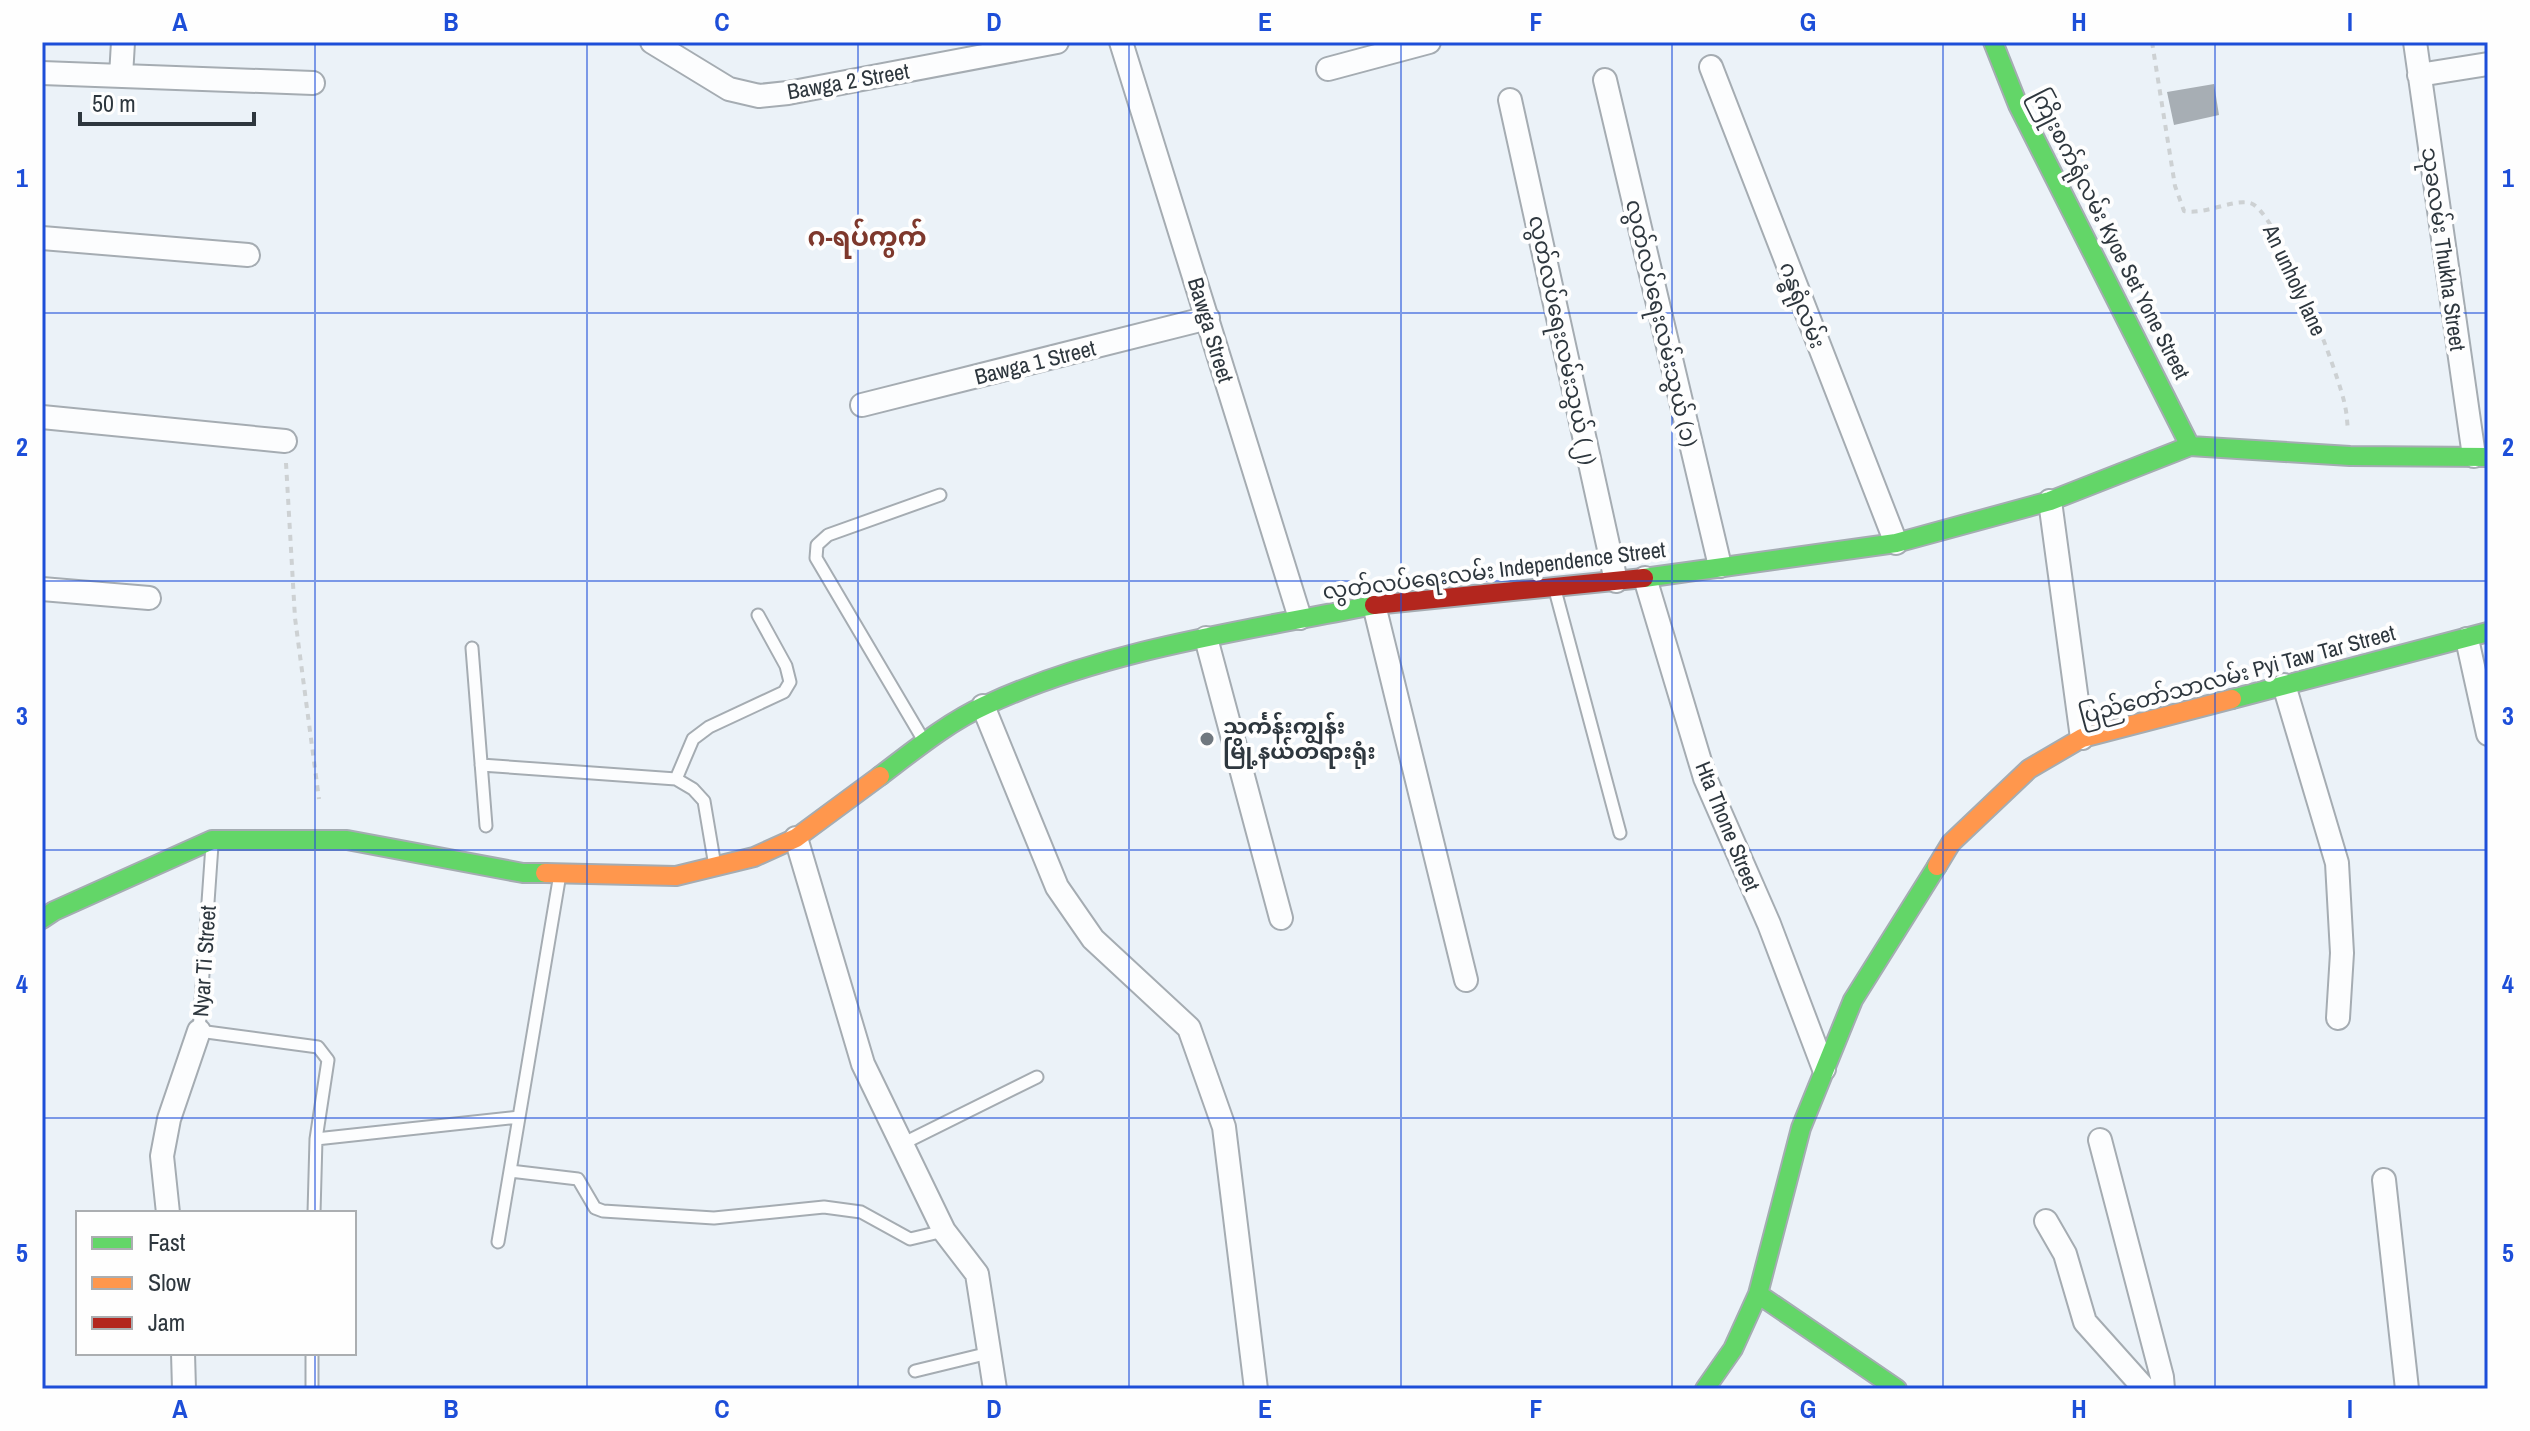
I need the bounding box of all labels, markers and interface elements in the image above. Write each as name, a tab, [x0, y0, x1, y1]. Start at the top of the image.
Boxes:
text: A	[172, 4, 188, 39]
text: B	[443, 4, 459, 39]
text: C	[714, 4, 730, 39]
text: D	[986, 4, 1002, 39]
text: E	[1258, 4, 1272, 39]
text: F	[1529, 4, 1543, 39]
text: G	[1800, 4, 1816, 39]
text: H	[2071, 4, 2087, 39]
text: I	[2347, 4, 2353, 39]
street label: Bawga 2 Street	[785, 56, 911, 106]
scale bar	[80, 76, 254, 126]
street label: ကြိုးစက်ရုံလမ်း Kyoe Set Yone Street	[2022, 84, 2197, 385]
text: 50 m	[92, 87, 136, 119]
street label: သုခလမ်း Thukha Street	[2412, 145, 2473, 353]
text: 1	[16, 160, 28, 195]
text: 1	[2502, 160, 2514, 195]
street label: လွတ်လပ်ရေးလမ်းသွယ် (၁)	[1616, 196, 1705, 450]
street label: လွတ်လပ်ရေးလမ်းသွယ် (၂)	[1519, 213, 1604, 468]
district label: ဂ-ရပ်ကွက်	[807, 218, 927, 259]
street label: An unholy lane	[2256, 219, 2334, 340]
street label: ဂန္ဓရုံလမ်း	[1769, 257, 1833, 354]
street label: Bawga Street	[1181, 274, 1241, 386]
street label: Bawga 1 Street	[972, 333, 1098, 391]
text: 2	[16, 429, 28, 464]
text: 2	[2502, 429, 2514, 464]
street label: လွတ်လပ်ရေးလမ်း Independence Street	[1321, 534, 1668, 609]
street label: ပြည်တော်သာလမ်း Pyi Taw Tar Street	[2076, 617, 2399, 734]
text: 3	[16, 698, 28, 733]
text: 3	[2502, 698, 2514, 733]
place label: သင်္ကန်းကျွန်း မြို့နယ်တရားရုံး	[1223, 711, 1376, 769]
marker: သင်္ကန်းကျွန်း မြို့နယ်တရားရုံး	[1198, 730, 1216, 748]
street label: Hta Thone Street	[1688, 757, 1768, 895]
street label: Nyar Ti Street	[185, 904, 223, 1018]
text: 4	[16, 966, 28, 1001]
text: 4	[2502, 966, 2514, 1001]
legend	[76, 1211, 356, 1355]
text: Fast	[148, 1226, 186, 1258]
text: 5	[16, 1235, 28, 1270]
text: 5	[2502, 1235, 2514, 1270]
text: Slow	[148, 1266, 191, 1298]
text: Jam	[148, 1306, 185, 1338]
text: A	[172, 1391, 188, 1426]
text: B	[443, 1391, 459, 1426]
text: C	[714, 1391, 730, 1426]
text: D	[986, 1391, 1002, 1426]
text: E	[1258, 1391, 1272, 1426]
text: F	[1529, 1391, 1543, 1426]
text: G	[1800, 1391, 1816, 1426]
text: H	[2071, 1391, 2087, 1426]
text: I	[2347, 1391, 2353, 1426]

